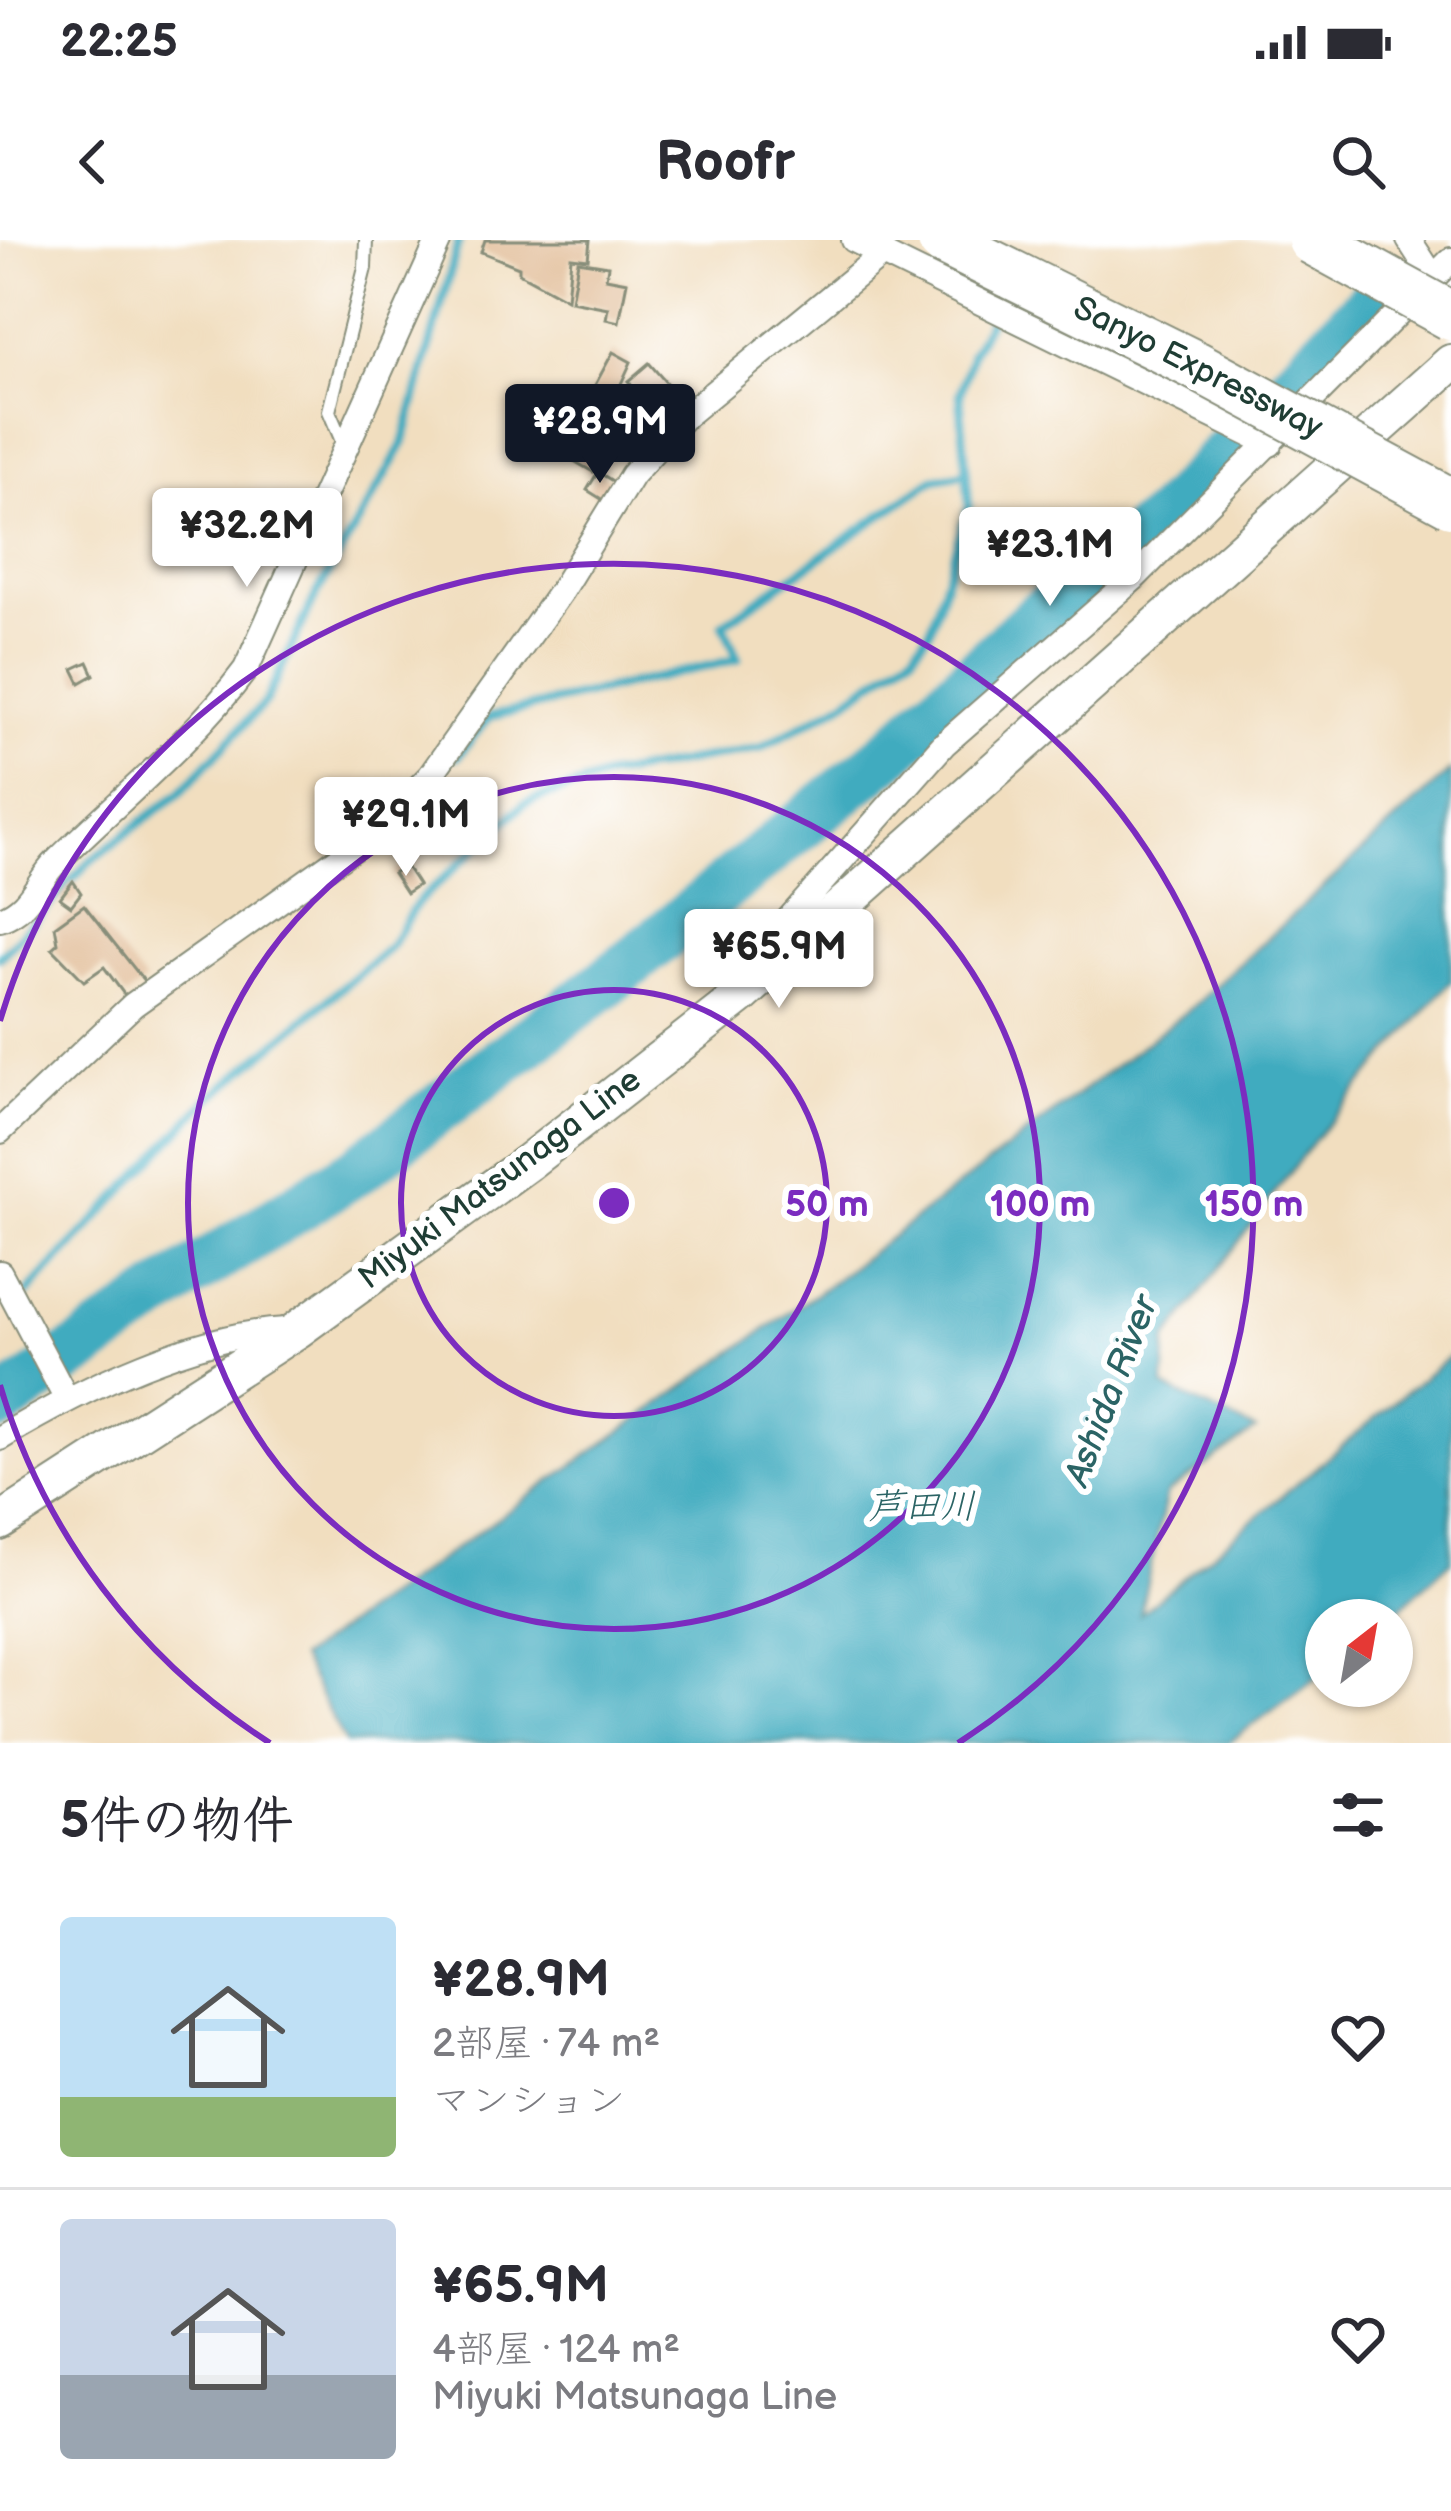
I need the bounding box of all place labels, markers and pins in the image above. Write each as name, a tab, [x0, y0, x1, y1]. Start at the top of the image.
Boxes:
pin: ¥28.9M	[502, 384, 698, 486]
pin: ¥32.2M	[149, 488, 345, 590]
pin: ¥23.1M	[952, 507, 1148, 609]
pin: ¥29.1M	[308, 777, 504, 879]
pin: ¥65.9M	[681, 909, 877, 1011]
centre of rings	[593, 1182, 635, 1224]

